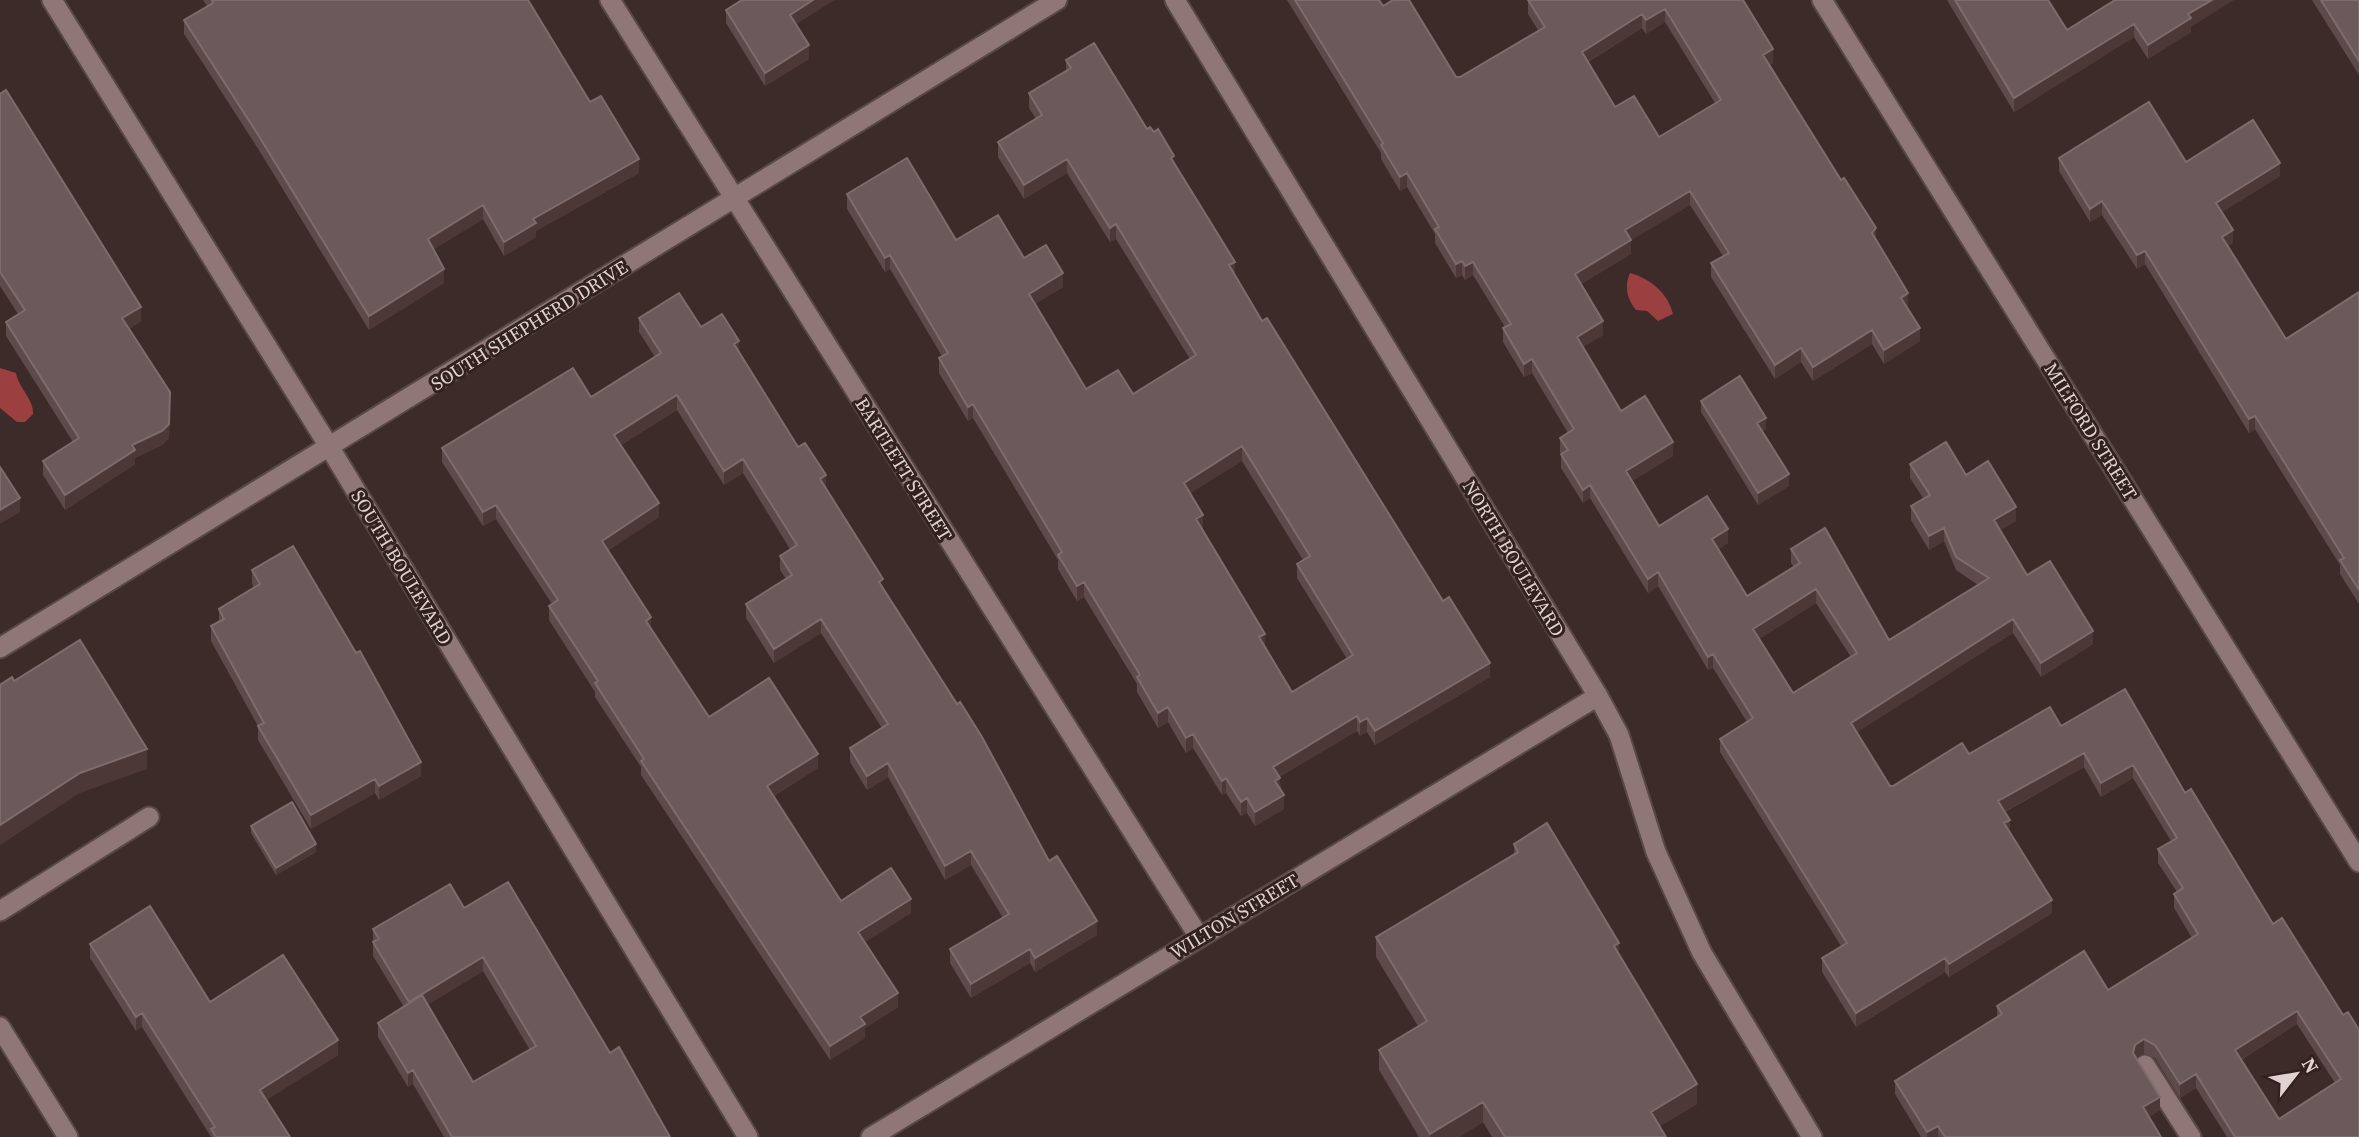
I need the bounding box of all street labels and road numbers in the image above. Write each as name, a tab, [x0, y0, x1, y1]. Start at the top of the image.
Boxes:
street label: SOUTH SHEPHERD DRIVE	[426, 254, 632, 396]
street label: MILFORD STREET	[2038, 358, 2144, 505]
street label: BARTLETT STREET	[849, 392, 959, 546]
street label: NORTH BOULEVARD	[1457, 475, 1571, 641]
street label: SOUTH BOULEVARD	[345, 485, 459, 649]
street label: WILTON STREET	[1165, 867, 1304, 965]

